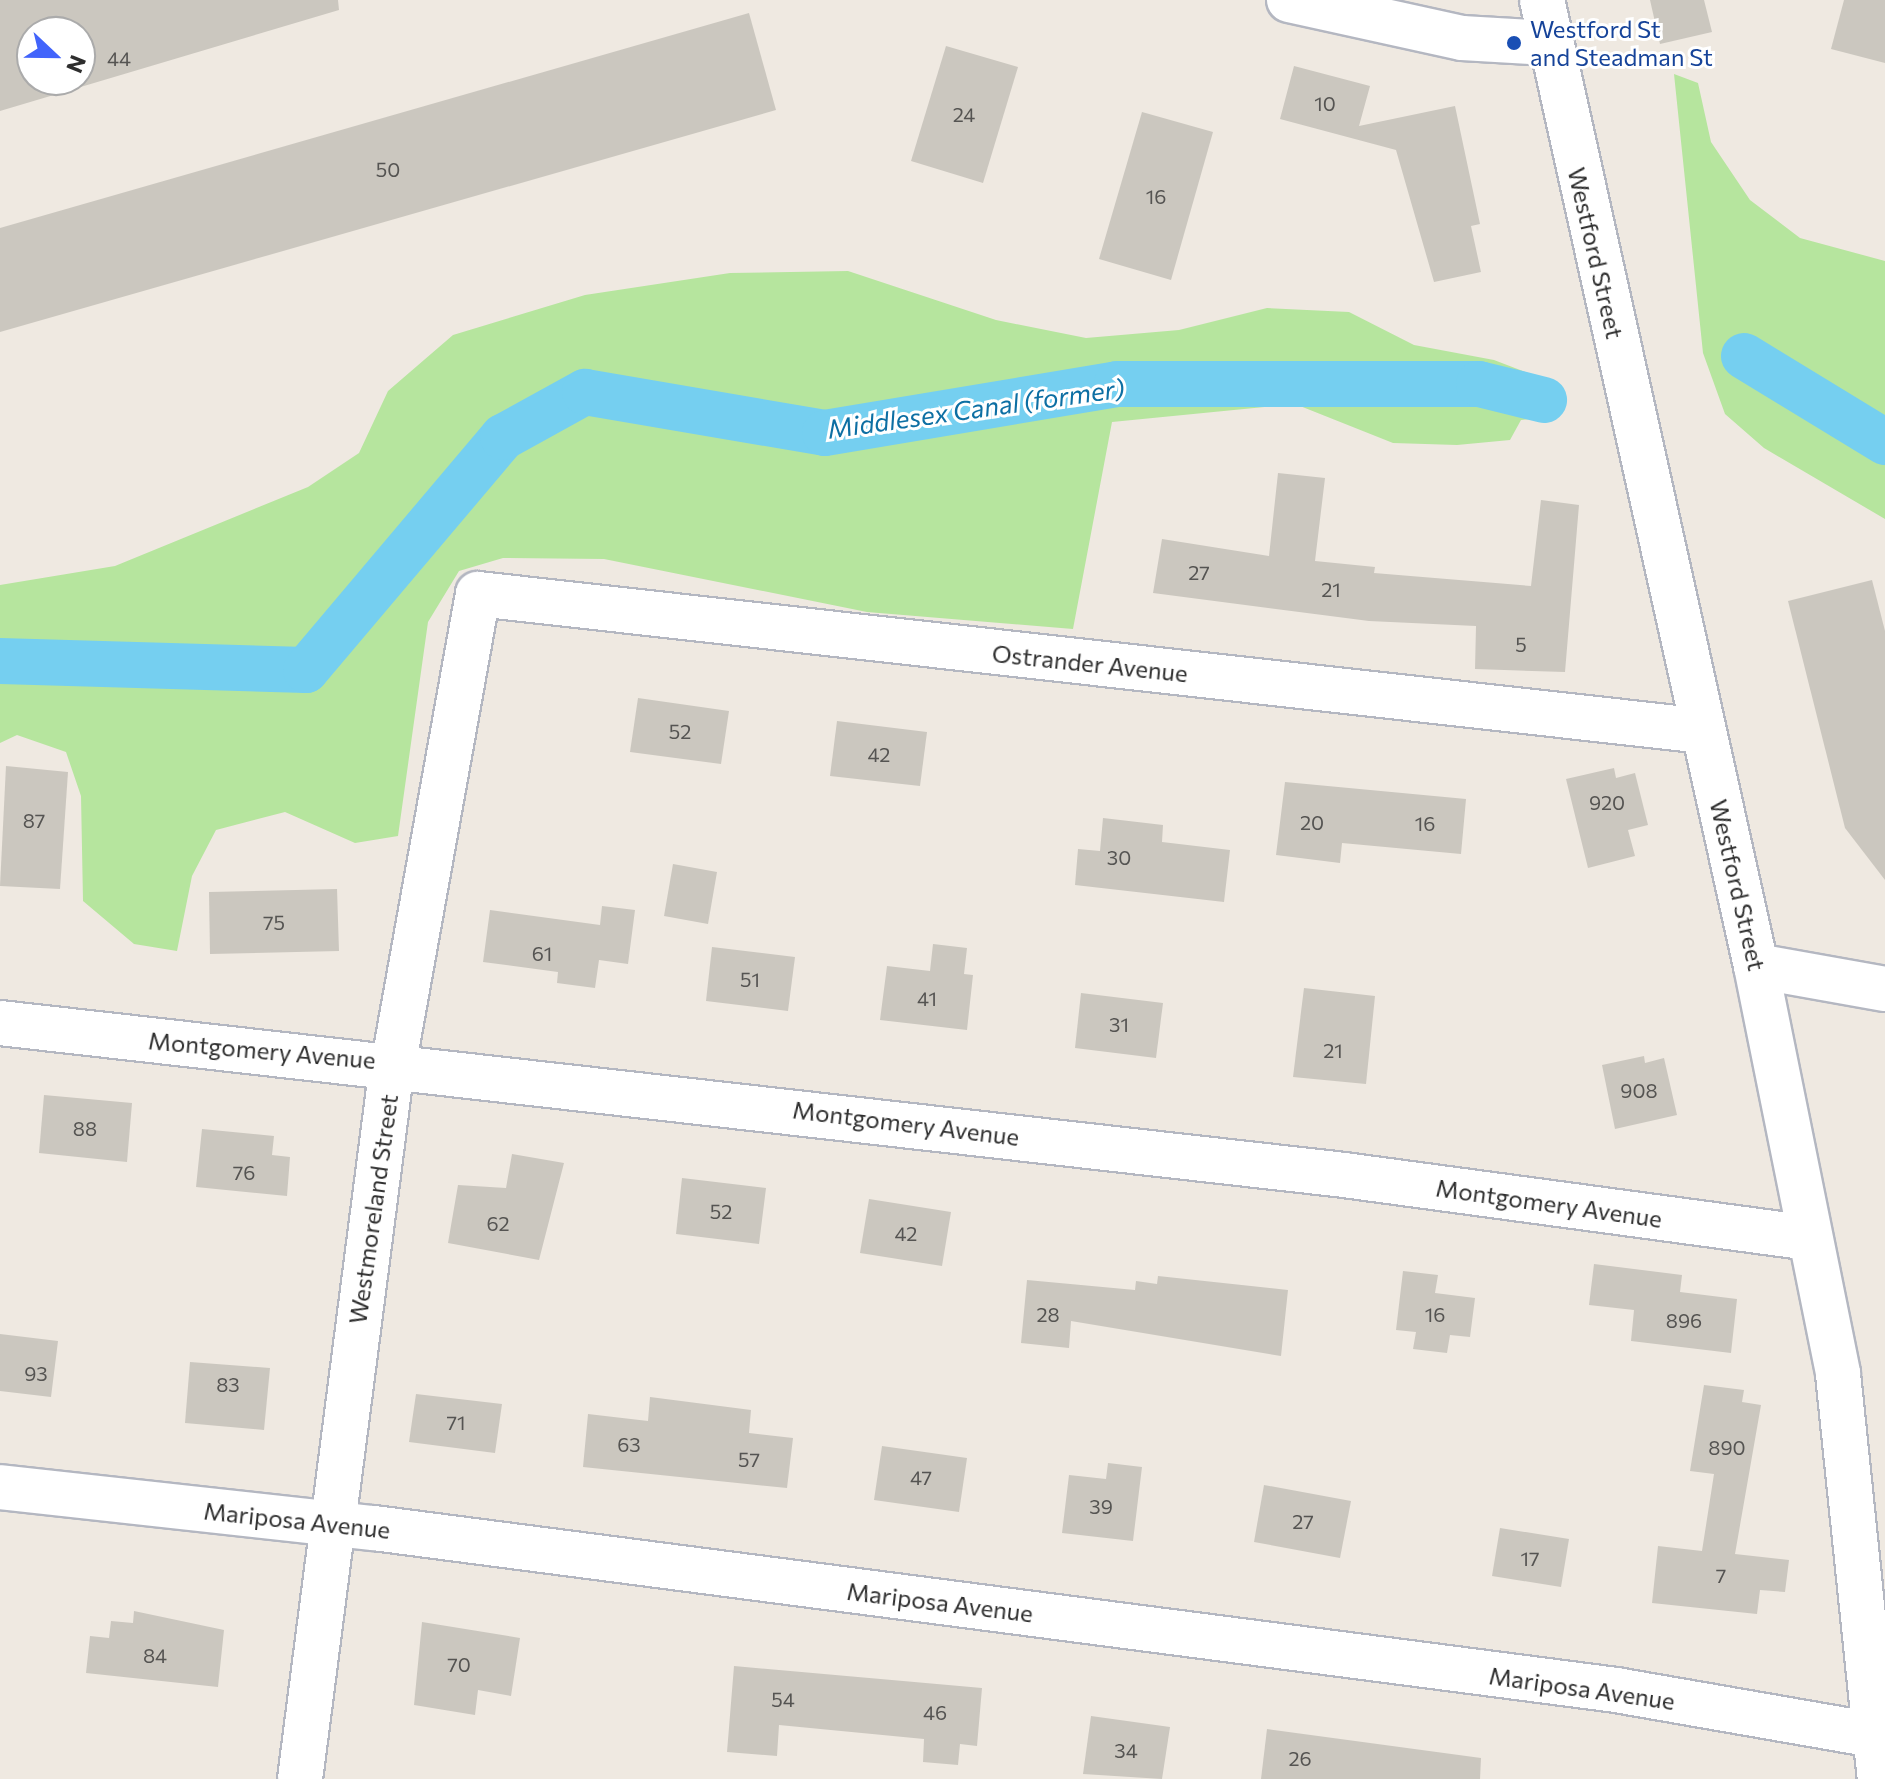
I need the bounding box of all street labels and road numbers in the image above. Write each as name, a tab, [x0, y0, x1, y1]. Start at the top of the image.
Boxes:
street label: Westford Street	[1562, 165, 1630, 341]
street label: Ostrander Avenue	[991, 638, 1189, 688]
street label: Westford Street	[1704, 797, 1772, 973]
street label: Montgomery Avenue	[147, 1026, 377, 1074]
street label: Westmoreland Street	[343, 1092, 403, 1326]
street label: Montgomery Avenue	[791, 1095, 1021, 1151]
street label: Montgomery Avenue	[1434, 1173, 1664, 1233]
street label: Mariposa Avenue	[202, 1496, 392, 1544]
street label: Mariposa Avenue	[845, 1576, 1035, 1628]
street label: Mariposa Avenue	[1487, 1661, 1677, 1715]

